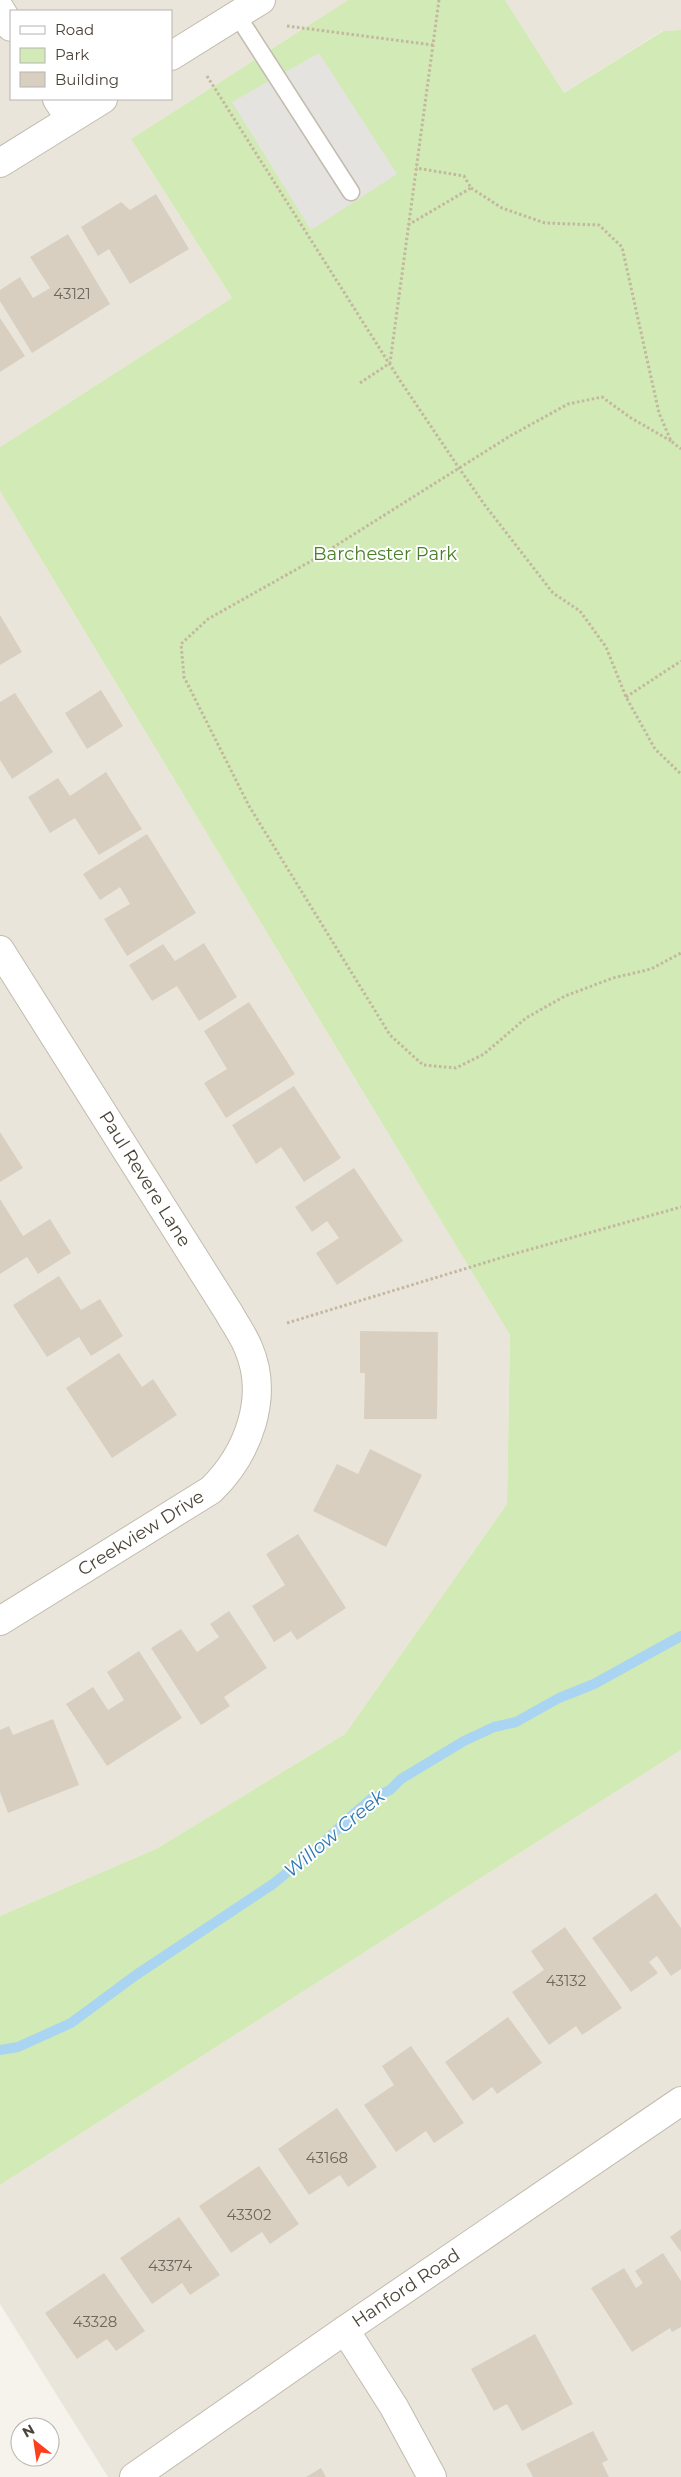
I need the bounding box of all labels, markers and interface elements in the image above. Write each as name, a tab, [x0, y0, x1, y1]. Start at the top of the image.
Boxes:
legend	[10, 10, 172, 100]
text: Road	[55, 20, 94, 39]
text: Park	[55, 45, 89, 64]
text: Building	[55, 70, 119, 89]
house number: 43121	[53, 284, 91, 303]
park label: Barchester Park	[313, 543, 457, 565]
street label: Paul Revere Lane	[94, 1107, 196, 1251]
street label: Creekview Drive	[74, 1485, 208, 1581]
water label: Willow Creek	[279, 1784, 390, 1882]
house number: 43132	[546, 1971, 586, 1990]
house number: 43168	[306, 2148, 348, 2167]
house number: 43302	[227, 2205, 272, 2224]
street label: Hanford Road	[348, 2244, 464, 2332]
house number: 43374	[148, 2256, 192, 2275]
house number: 43328	[73, 2312, 117, 2331]
north arrow	[10, 2417, 60, 2467]
text: N	[19, 2420, 38, 2441]

